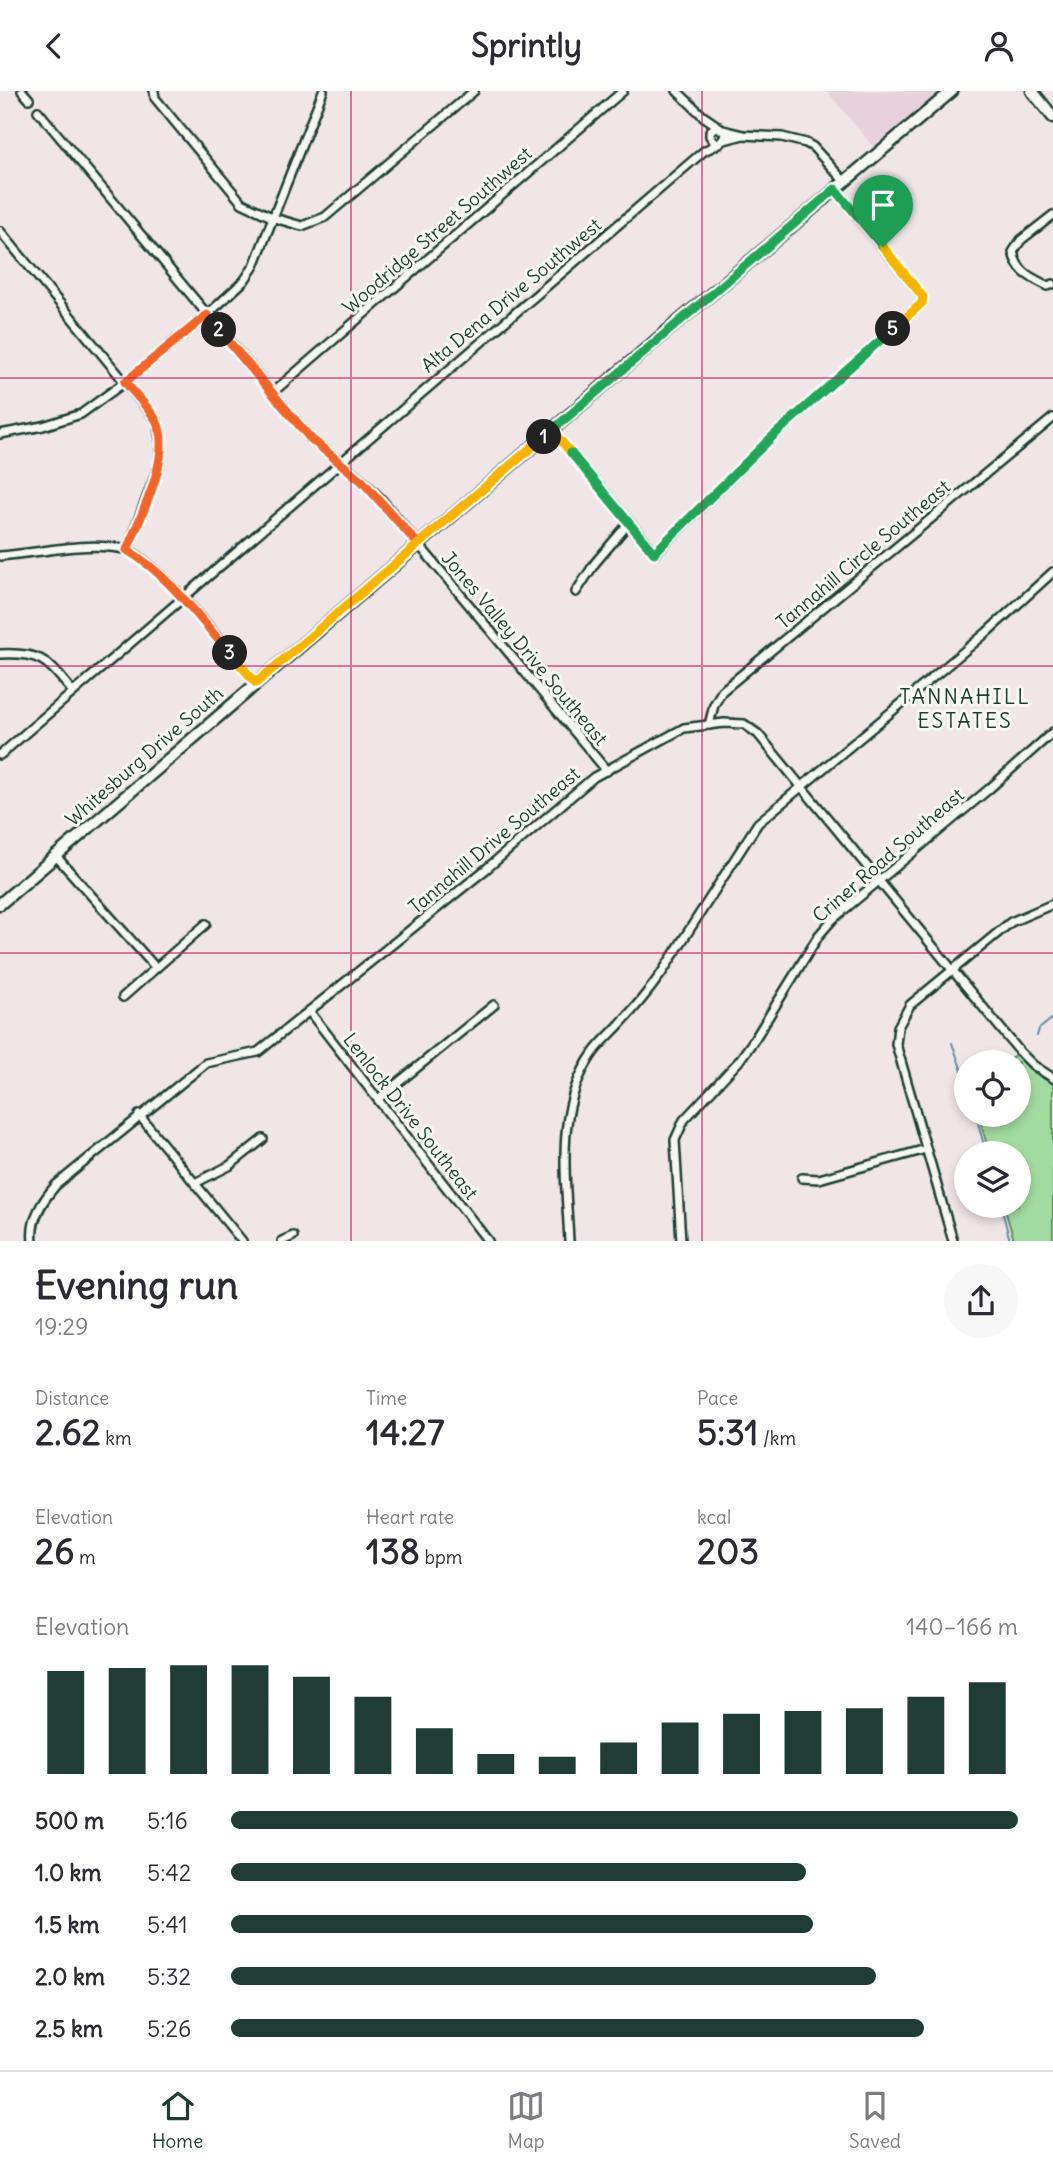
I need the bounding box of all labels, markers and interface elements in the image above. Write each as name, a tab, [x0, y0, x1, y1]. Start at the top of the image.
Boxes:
text: Sprintly	[471, 25, 582, 66]
icon: back	[35, 27, 73, 65]
icon: person	[980, 27, 1018, 65]
street label: Woodridge Street Southwest	[338, 141, 536, 319]
pin	[853, 175, 913, 247]
icon: arrive	[864, 186, 902, 224]
street label: Alta Dena Drive Southwest	[416, 213, 606, 377]
pin: 5	[876, 311, 910, 347]
pin: 2	[202, 313, 236, 347]
text: 5	[887, 316, 898, 340]
text: 2	[213, 317, 224, 341]
pin: 1	[526, 419, 562, 455]
text: 1	[540, 424, 547, 448]
street label: Tannahill Circle Southeast	[771, 474, 955, 634]
street label: Jones Valley Drive Southeast	[437, 546, 613, 750]
pin: 3	[212, 635, 247, 671]
text: 3	[224, 640, 235, 664]
street label: Whitesburg Drive South	[60, 681, 228, 831]
district label: TANNAHILL ESTATES	[899, 683, 1031, 734]
street label: Tannahill Drive Southeast	[404, 761, 584, 919]
street label: Criner Road Southeast	[807, 783, 969, 927]
street label: Lenlock Drive Southeast	[338, 1028, 484, 1204]
map controls	[954, 1050, 1031, 1218]
button: locate	[954, 1050, 1031, 1127]
button: layers	[954, 1141, 1031, 1218]
text: Evening run	[35, 1262, 238, 1309]
button: share	[944, 1264, 1018, 1338]
text: 19:29	[35, 1312, 88, 1341]
text: Distance	[35, 1386, 109, 1410]
text: Time	[366, 1386, 407, 1410]
text: Pace	[697, 1386, 738, 1410]
text: 2.62	[35, 1410, 101, 1454]
text: 14:27	[366, 1410, 444, 1454]
text: 5:31	[697, 1410, 758, 1454]
text: km	[101, 1426, 132, 1450]
text: /km	[758, 1426, 796, 1450]
text: Elevation	[35, 1505, 113, 1529]
text: Heart rate	[366, 1505, 454, 1529]
text: kcal	[697, 1505, 731, 1529]
text: 26	[35, 1529, 74, 1573]
text: 138	[366, 1529, 420, 1573]
text: 203	[697, 1529, 759, 1573]
text: m	[74, 1545, 96, 1569]
text: bpm	[420, 1545, 462, 1569]
text: Elevation	[35, 1612, 129, 1641]
text: 140–166 m	[906, 1612, 1018, 1641]
text: 500 m	[35, 1806, 104, 1835]
text: 5:16	[147, 1806, 188, 1835]
text: 1.0 km	[35, 1858, 101, 1887]
text: 5:42	[147, 1858, 191, 1887]
text: 1.5 km	[35, 1910, 100, 1939]
text: 5:41	[147, 1910, 188, 1939]
text: 2.0 km	[35, 1962, 105, 1991]
text: 5:32	[147, 1962, 191, 1991]
text: 2.5 km	[35, 2014, 103, 2043]
text: 5:26	[147, 2014, 191, 2043]
tab: Home	[152, 2087, 203, 2153]
tab: Map	[507, 2087, 545, 2153]
tab: Saved	[849, 2087, 901, 2153]

